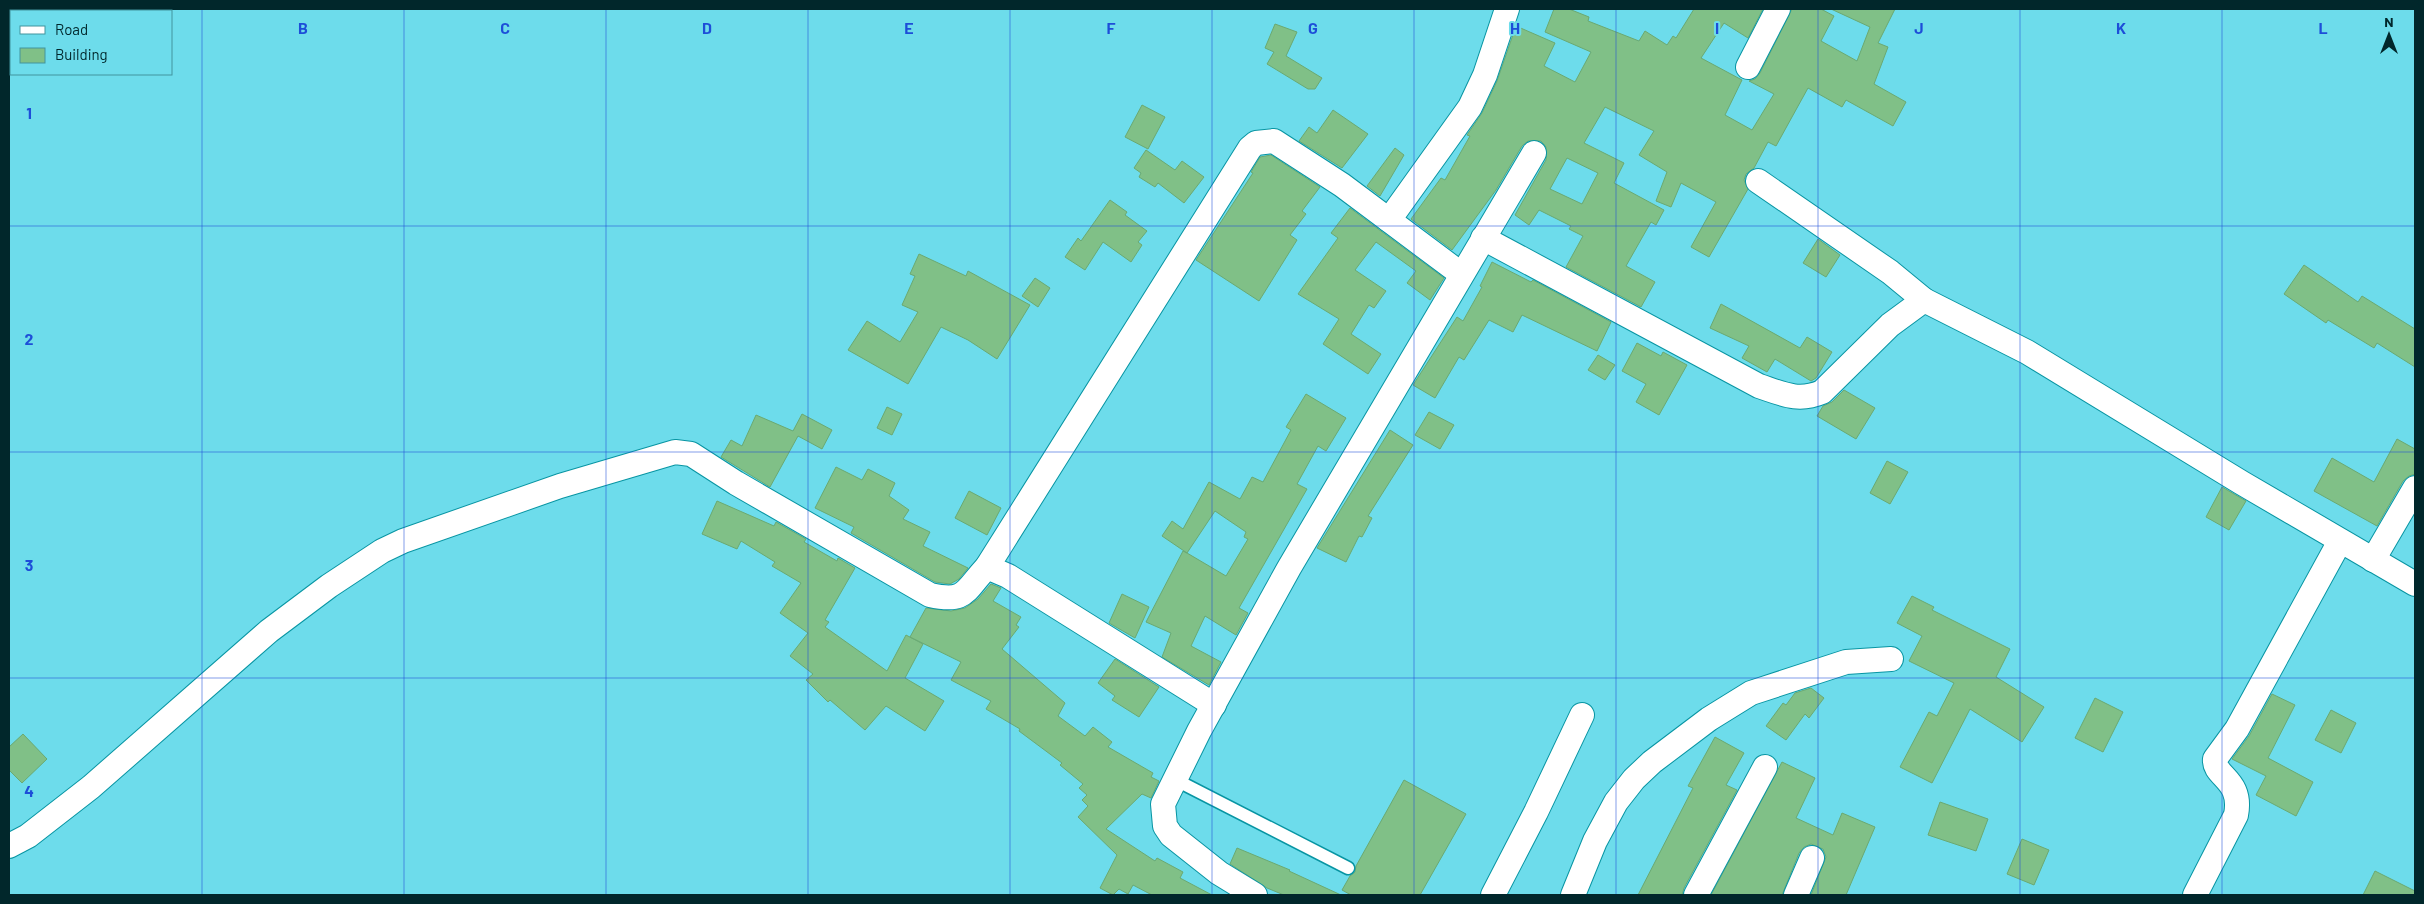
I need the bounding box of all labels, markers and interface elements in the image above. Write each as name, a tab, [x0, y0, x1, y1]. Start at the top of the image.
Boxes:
legend	[10, 10, 172, 75]
north arrow	[2364, 10, 2414, 60]
text: N	[2384, 13, 2394, 30]
text: B	[298, 18, 308, 37]
text: C	[500, 18, 510, 37]
text: D	[702, 18, 712, 37]
text: E	[904, 18, 914, 37]
text: F	[1107, 18, 1116, 37]
text: G	[1308, 18, 1318, 37]
text: H	[1510, 18, 1520, 37]
text: I	[1715, 18, 1719, 37]
text: J	[1914, 18, 1924, 37]
text: K	[2116, 18, 2126, 37]
text: L	[2318, 18, 2328, 37]
text: Road	[55, 20, 88, 38]
text: Building	[55, 45, 108, 63]
text: 1	[26, 103, 32, 122]
text: 2	[25, 329, 34, 348]
text: 3	[25, 555, 33, 574]
text: 4	[24, 781, 34, 800]

